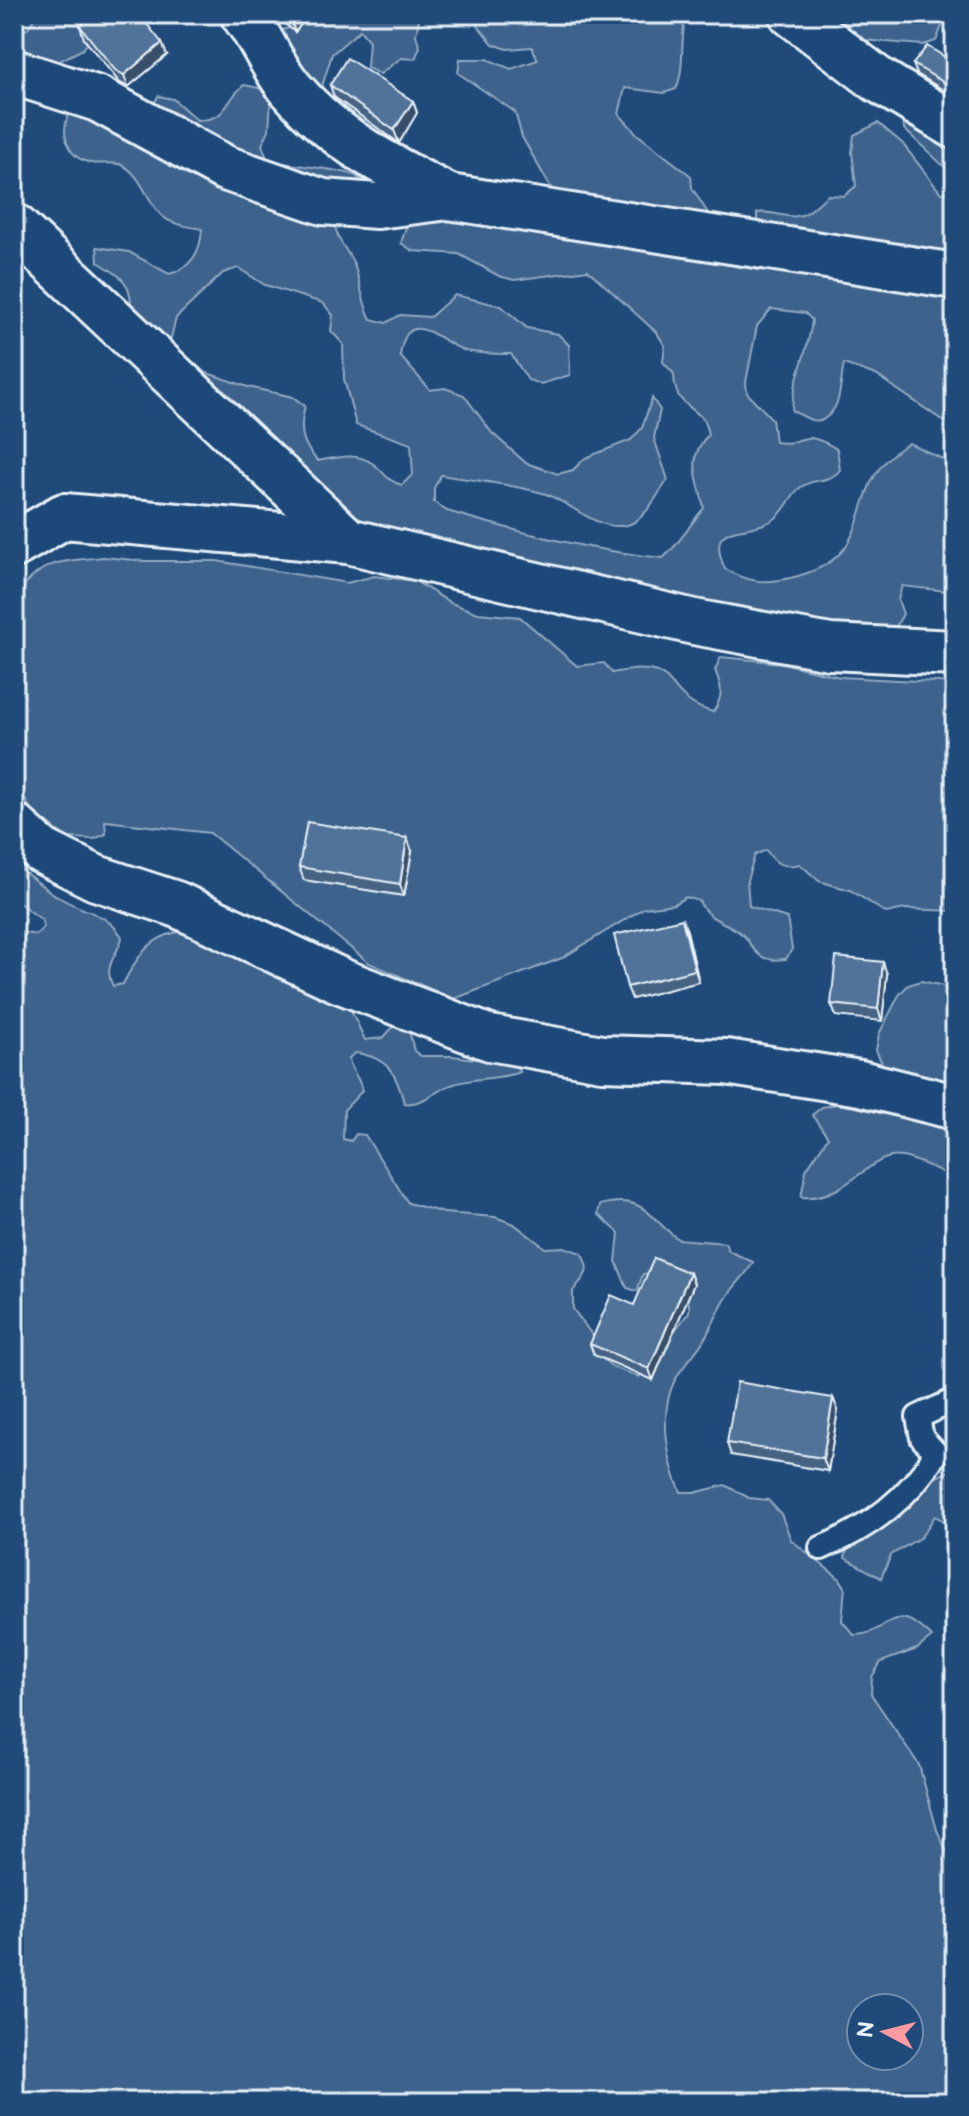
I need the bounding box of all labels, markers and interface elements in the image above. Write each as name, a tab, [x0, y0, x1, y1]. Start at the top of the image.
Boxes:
north arrow	[845, 1992, 925, 2072]
text: N	[852, 2020, 881, 2040]

